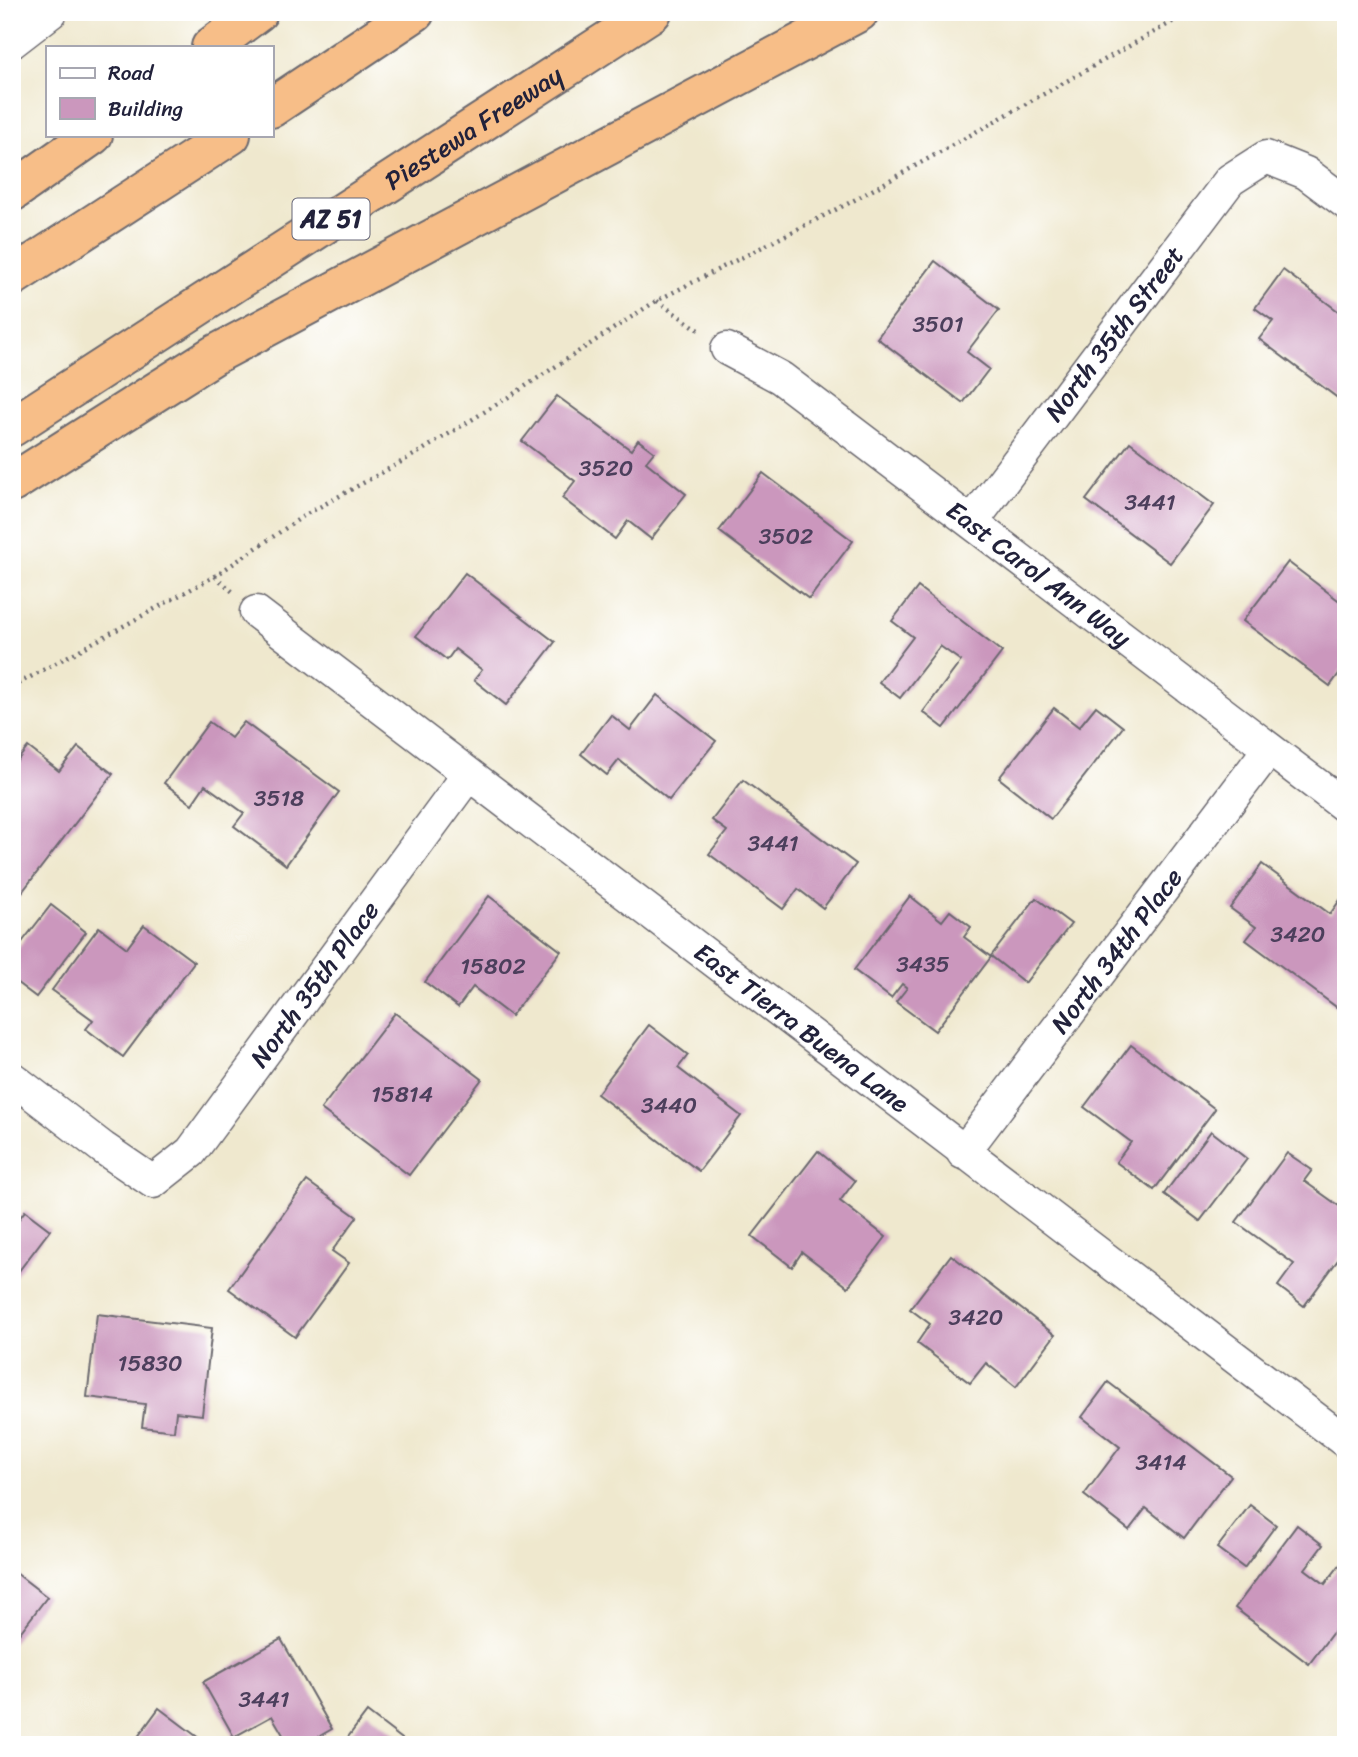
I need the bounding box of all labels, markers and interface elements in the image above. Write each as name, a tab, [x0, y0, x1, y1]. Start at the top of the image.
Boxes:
legend	[46, 46, 273, 136]
street label: Piestewa Freeway	[375, 52, 573, 203]
text: Road	[108, 54, 155, 92]
text: Building	[108, 90, 184, 128]
road number: AZ 51	[292, 198, 370, 240]
street label: North 35th Street	[1032, 235, 1196, 432]
house number: 3501	[912, 304, 964, 345]
house number: 3520	[579, 448, 633, 489]
house number: 3441	[1124, 482, 1176, 523]
street label: East Carol Ann Way	[936, 488, 1142, 660]
house number: 3502	[759, 516, 813, 557]
house number: 3518	[254, 778, 304, 819]
house number: 3441	[747, 823, 799, 864]
street label: North 34th Place	[1038, 857, 1195, 1044]
street label: North 35th Place	[237, 891, 392, 1078]
house number: 3420	[1271, 914, 1325, 955]
street label: East Tierra Buena Lane	[684, 930, 920, 1125]
house number: 3435	[896, 944, 950, 985]
house number: 15802	[460, 946, 526, 987]
house number: 15814	[371, 1074, 433, 1115]
house number: 3440	[641, 1085, 697, 1126]
house number: 3420	[949, 1297, 1003, 1338]
house number: 15830	[118, 1343, 182, 1384]
house number: 3414	[1135, 1442, 1187, 1483]
house number: 3441	[238, 1679, 290, 1720]

